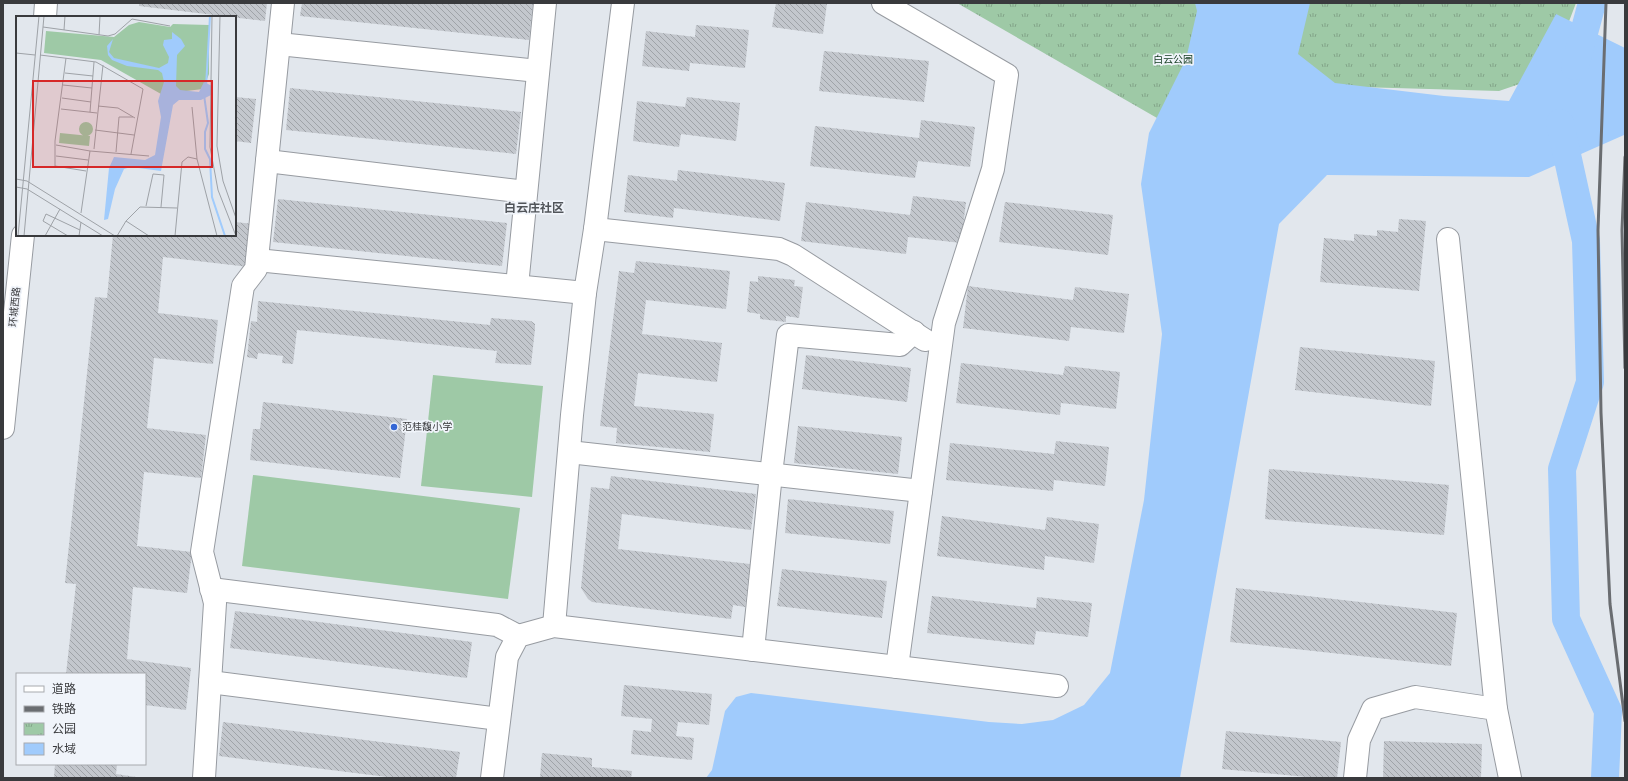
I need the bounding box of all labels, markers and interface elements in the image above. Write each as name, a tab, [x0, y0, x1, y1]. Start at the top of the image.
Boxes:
inset map	[16, 16, 236, 236]
park label: 白云公园	[1153, 53, 1193, 67]
district label: 白云庄社区	[504, 200, 564, 216]
street label: 环城西路	[6, 286, 24, 328]
place label: 范桂馥小学	[402, 420, 452, 434]
marker: 范桂馥小学	[389, 422, 399, 432]
legend	[16, 673, 146, 765]
text: 道路	[52, 681, 76, 697]
text: 铁路	[52, 701, 76, 717]
text: 公园	[52, 721, 76, 737]
text: 水域	[52, 741, 76, 757]

